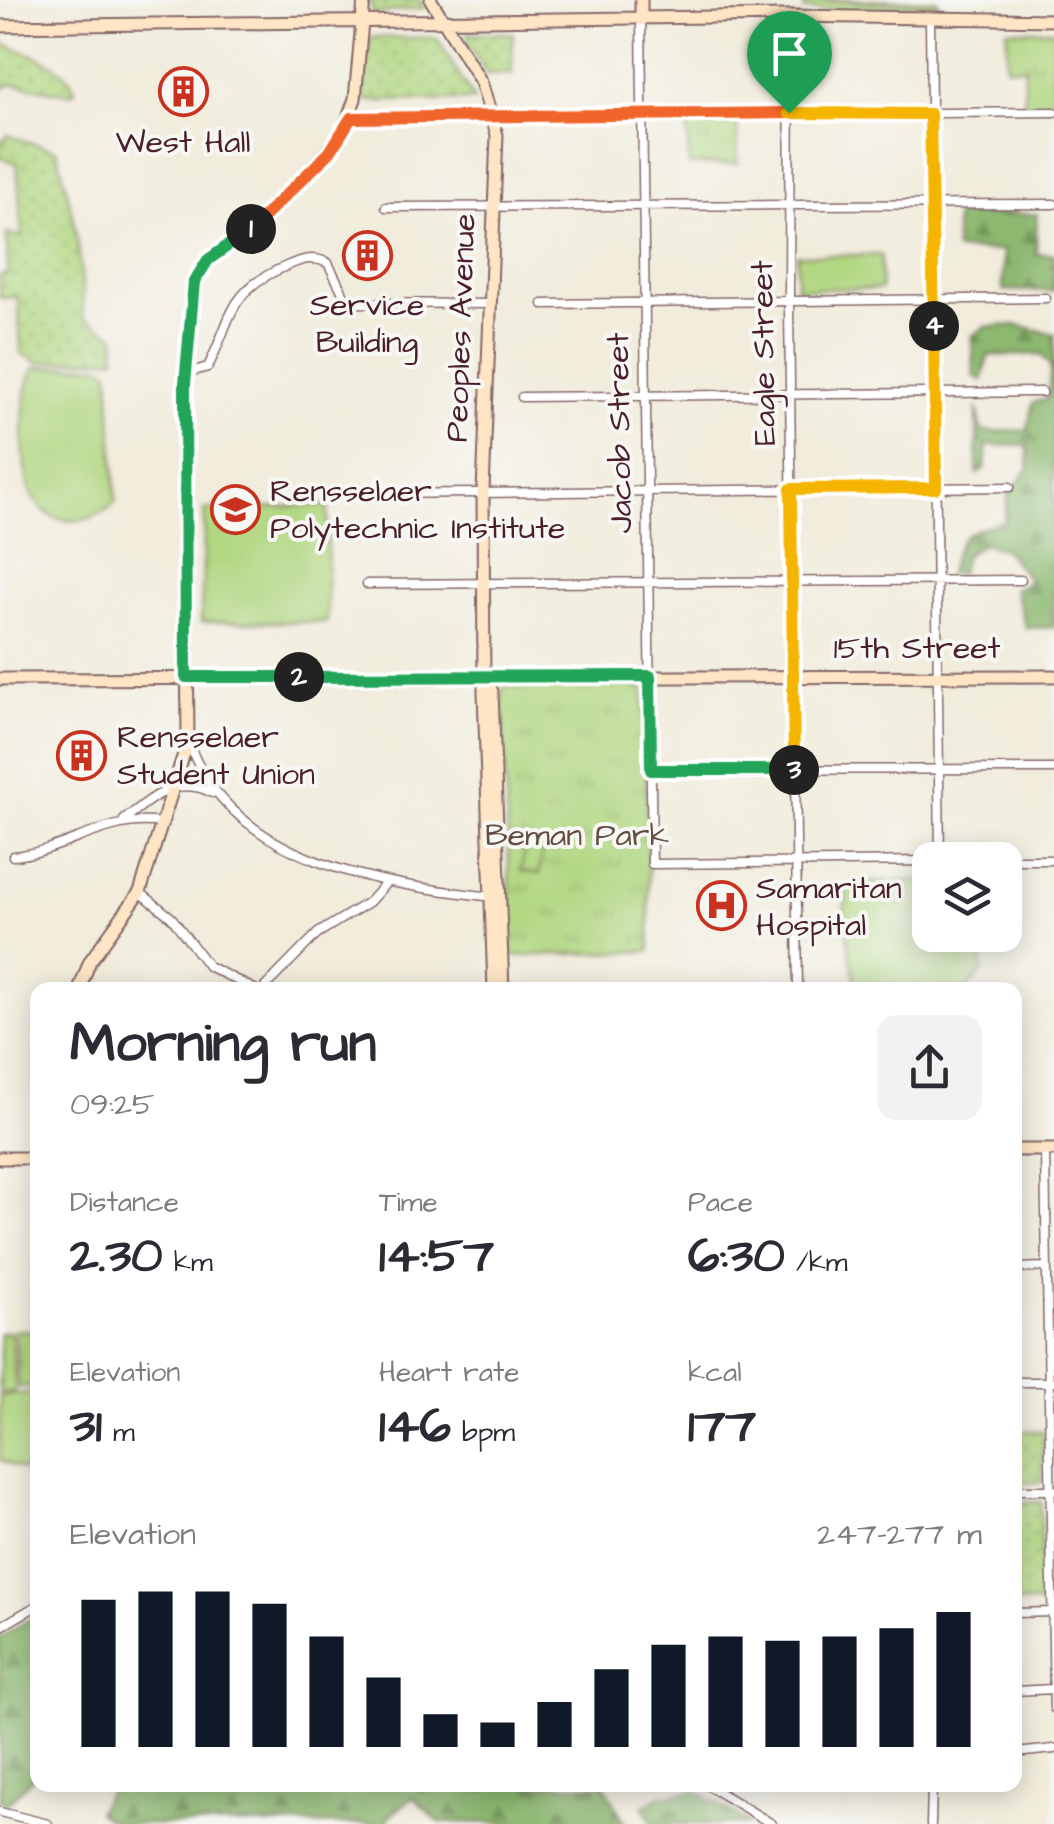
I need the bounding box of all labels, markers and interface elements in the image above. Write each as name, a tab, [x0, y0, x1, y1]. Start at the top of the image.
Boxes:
pin	[747, 11, 832, 114]
icon: arrive	[762, 26, 817, 81]
building icon: West Hall	[157, 66, 209, 118]
place label: West Hall	[116, 120, 250, 165]
pin: 1	[226, 204, 276, 254]
text: 1	[249, 209, 253, 248]
street label: Peoples Avenue	[435, 213, 487, 443]
building icon: Service Building	[341, 229, 393, 281]
street label: Eagle Street	[740, 260, 788, 446]
place label: Service Building	[310, 283, 424, 365]
pin: 4	[909, 301, 959, 351]
text: 4	[924, 306, 944, 345]
street label: Jacob Street	[596, 332, 644, 534]
place label: Rensselaer Polytechnic Institute	[270, 469, 565, 551]
school or university icon: Rensselaer Polytechnic Institute	[209, 483, 261, 535]
street label: 15th Street	[833, 626, 1001, 671]
pin: 2	[274, 652, 324, 702]
text: 2	[291, 657, 307, 696]
place label: Rensselaer Student Union	[117, 715, 315, 797]
building icon: Rensselaer Student Union	[56, 729, 108, 781]
pin: 3	[769, 745, 819, 795]
text: 3	[787, 750, 801, 789]
park label: Beman Park	[485, 813, 669, 858]
map controls	[912, 842, 1022, 952]
button: layers	[912, 842, 1022, 952]
place label: Samaritan Hospital	[756, 866, 902, 948]
hospital icon: Samaritan Hospital	[695, 880, 747, 932]
text: Morning run	[70, 1006, 376, 1082]
button: share	[877, 1015, 982, 1120]
text: 09:25	[70, 1082, 155, 1127]
text: Distance	[70, 1183, 179, 1222]
text: Time	[379, 1183, 438, 1222]
text: Pace	[688, 1183, 753, 1222]
text: 2.30	[70, 1222, 163, 1291]
text: 14:57	[379, 1222, 494, 1291]
text: 6:30	[688, 1222, 785, 1291]
text: km	[163, 1243, 213, 1282]
text: /km	[785, 1243, 848, 1282]
text: Elevation	[70, 1353, 180, 1392]
text: Heart rate	[379, 1353, 520, 1392]
text: kcal	[688, 1353, 742, 1392]
text: 31	[70, 1392, 102, 1461]
text: 146	[379, 1392, 451, 1461]
text: 177	[688, 1392, 756, 1461]
text: m	[102, 1413, 135, 1452]
text: bpm	[451, 1413, 515, 1452]
text: Elevation	[70, 1512, 196, 1557]
text: 247–277 m	[817, 1512, 982, 1557]

